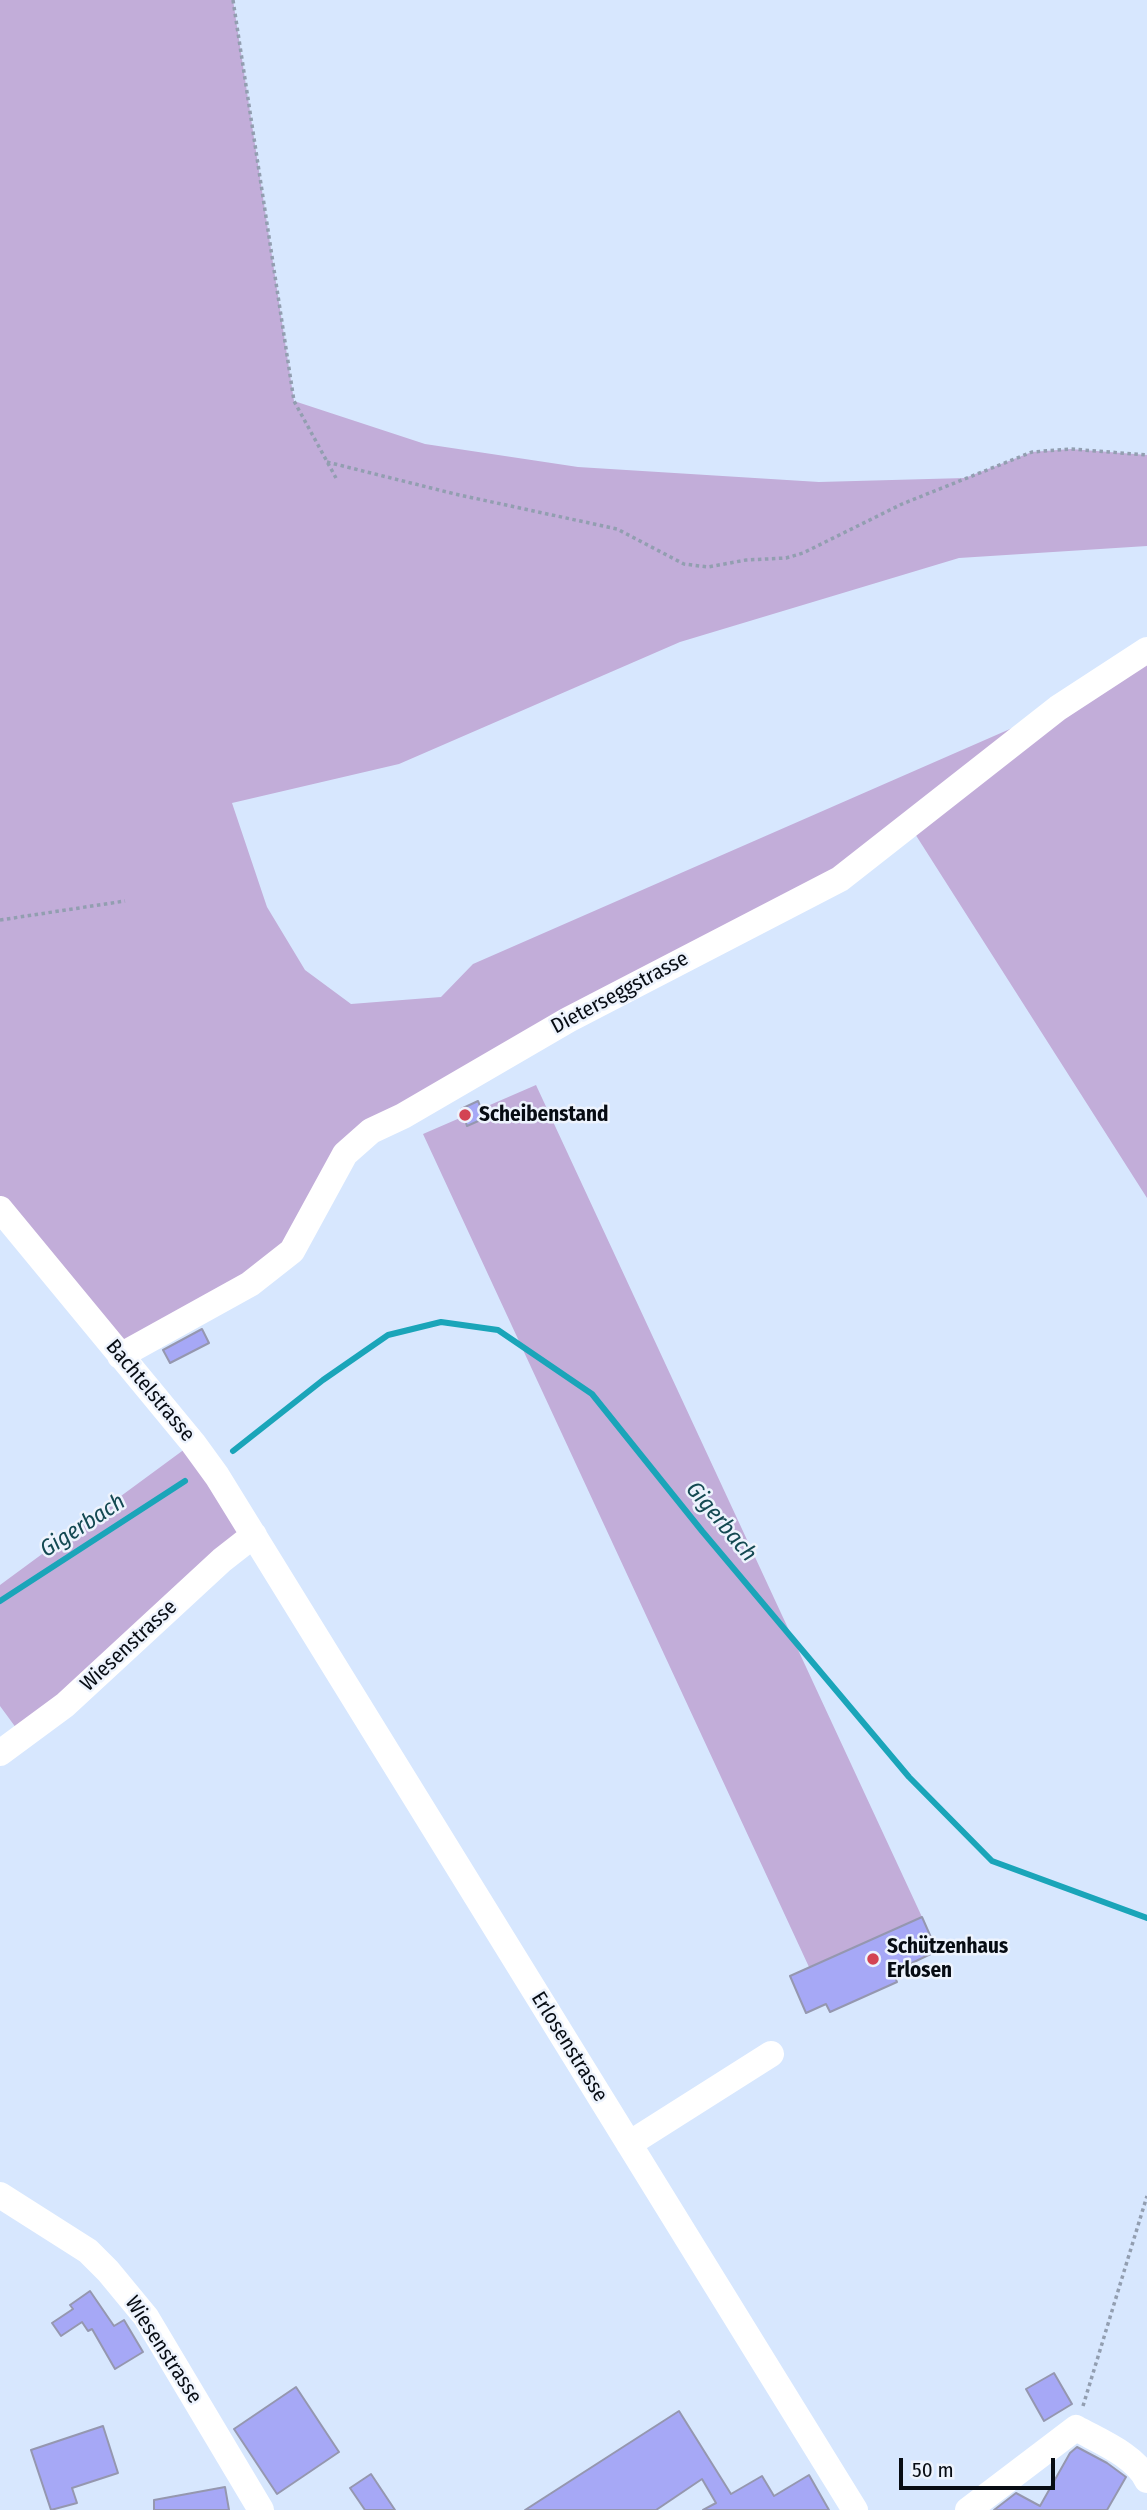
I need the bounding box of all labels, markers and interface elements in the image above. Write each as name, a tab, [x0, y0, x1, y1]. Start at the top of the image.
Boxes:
street label: Dieterseggstrasse	[547, 946, 693, 1040]
place label: Scheibenstand	[479, 1102, 608, 1128]
marker: Scheibenstand	[457, 1107, 473, 1123]
street label: Bachtelstrasse	[100, 1335, 200, 1447]
water label: Gigerbach	[680, 1476, 762, 1568]
water label: Gigerbach	[35, 1488, 131, 1564]
street label: Wiesenstrasse	[76, 1595, 182, 1697]
place label: Schützenhaus Erlosen	[887, 1934, 1008, 1984]
marker: Schützenhaus Erlosen	[865, 1951, 881, 1967]
street label: Erlosenstrasse	[525, 1987, 613, 2107]
street label: Wiesenstrasse	[119, 2292, 207, 2408]
scale bar	[902, 2444, 1058, 2488]
text: 50 m	[912, 2457, 954, 2483]

